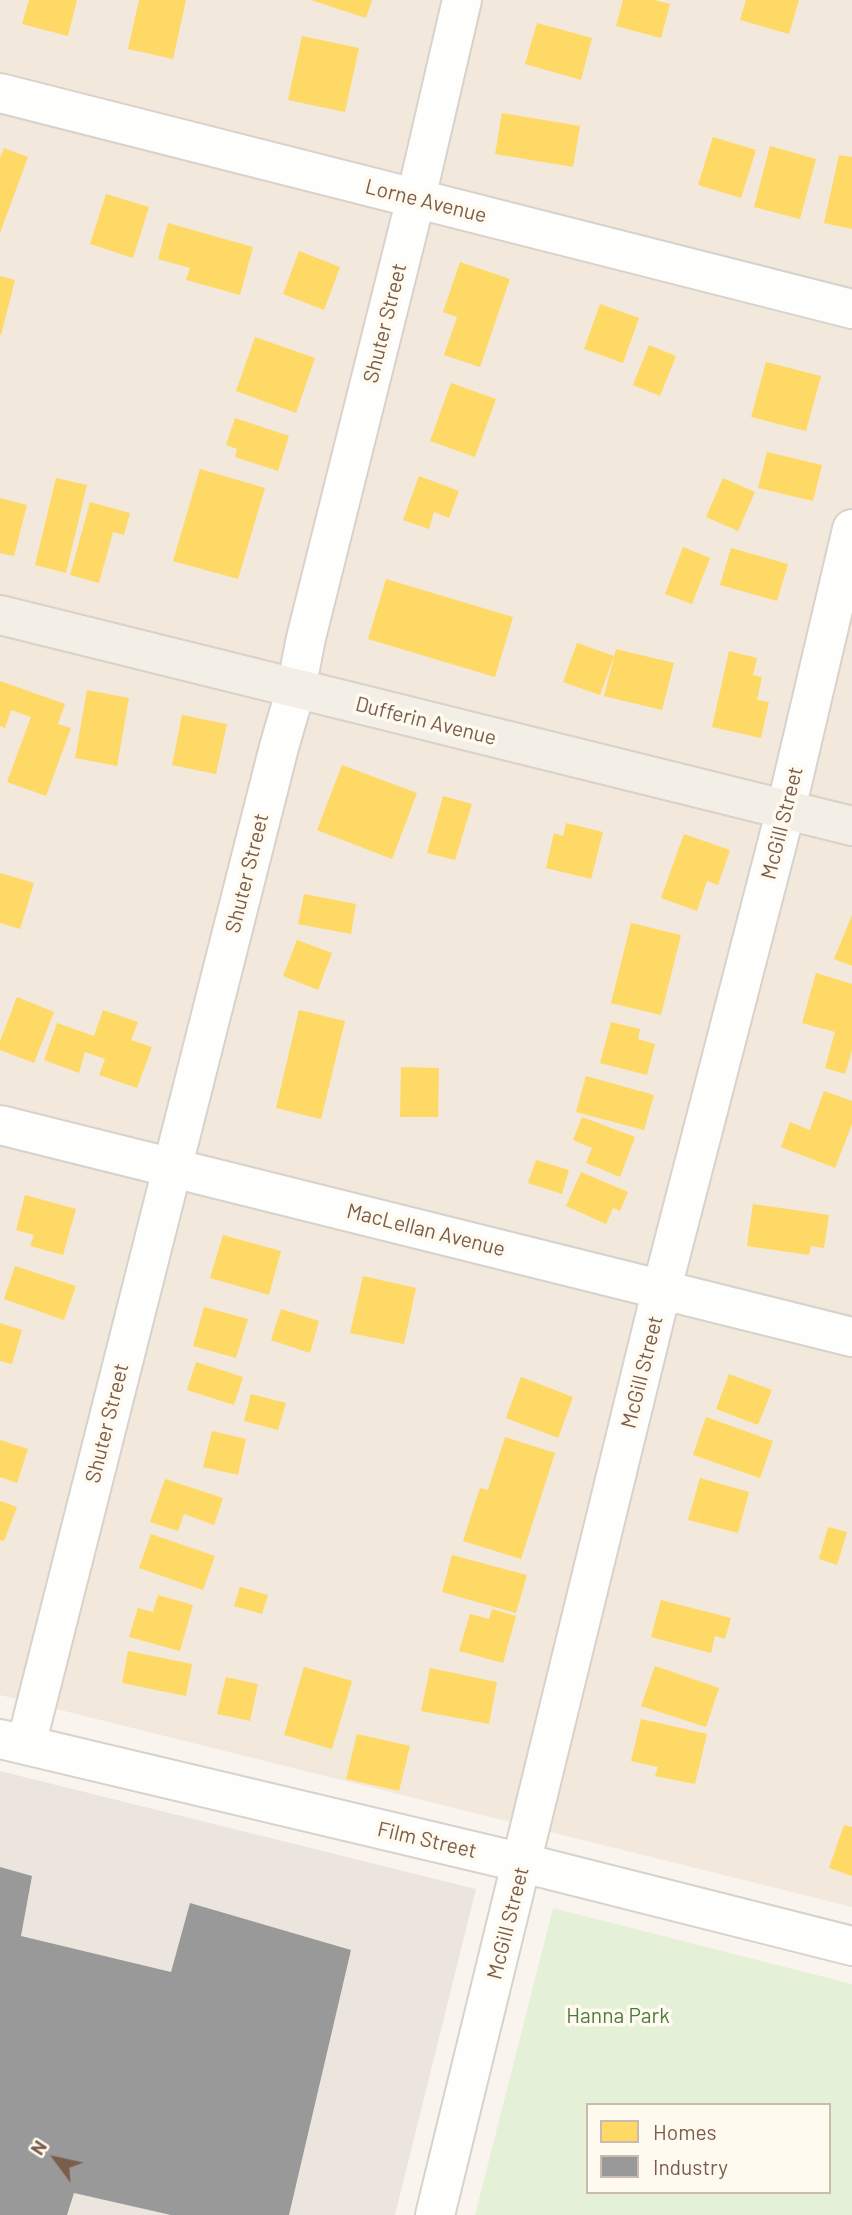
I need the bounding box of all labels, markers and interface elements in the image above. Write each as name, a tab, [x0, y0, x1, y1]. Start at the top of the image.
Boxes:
street label: Lorne Avenue	[363, 174, 489, 228]
street label: Shuter Street	[358, 261, 412, 385]
street label: Dufferin Avenue	[353, 691, 499, 751]
street label: McGill Street	[756, 764, 808, 882]
street label: Shuter Street	[220, 811, 274, 935]
street label: MacLellan Avenue	[344, 1198, 508, 1262]
street label: McGill Street	[616, 1313, 668, 1431]
street label: Shuter Street	[80, 1361, 134, 1485]
street label: Film Street	[375, 1816, 479, 1864]
street label: McGill Street	[482, 1864, 534, 1982]
park label: Hanna Park	[566, 2003, 670, 2029]
legend	[586, 2103, 831, 2194]
text: Homes	[653, 2119, 717, 2144]
north arrow	[21, 2124, 91, 2194]
text: N	[25, 2136, 51, 2159]
text: Industry	[653, 2154, 728, 2179]

